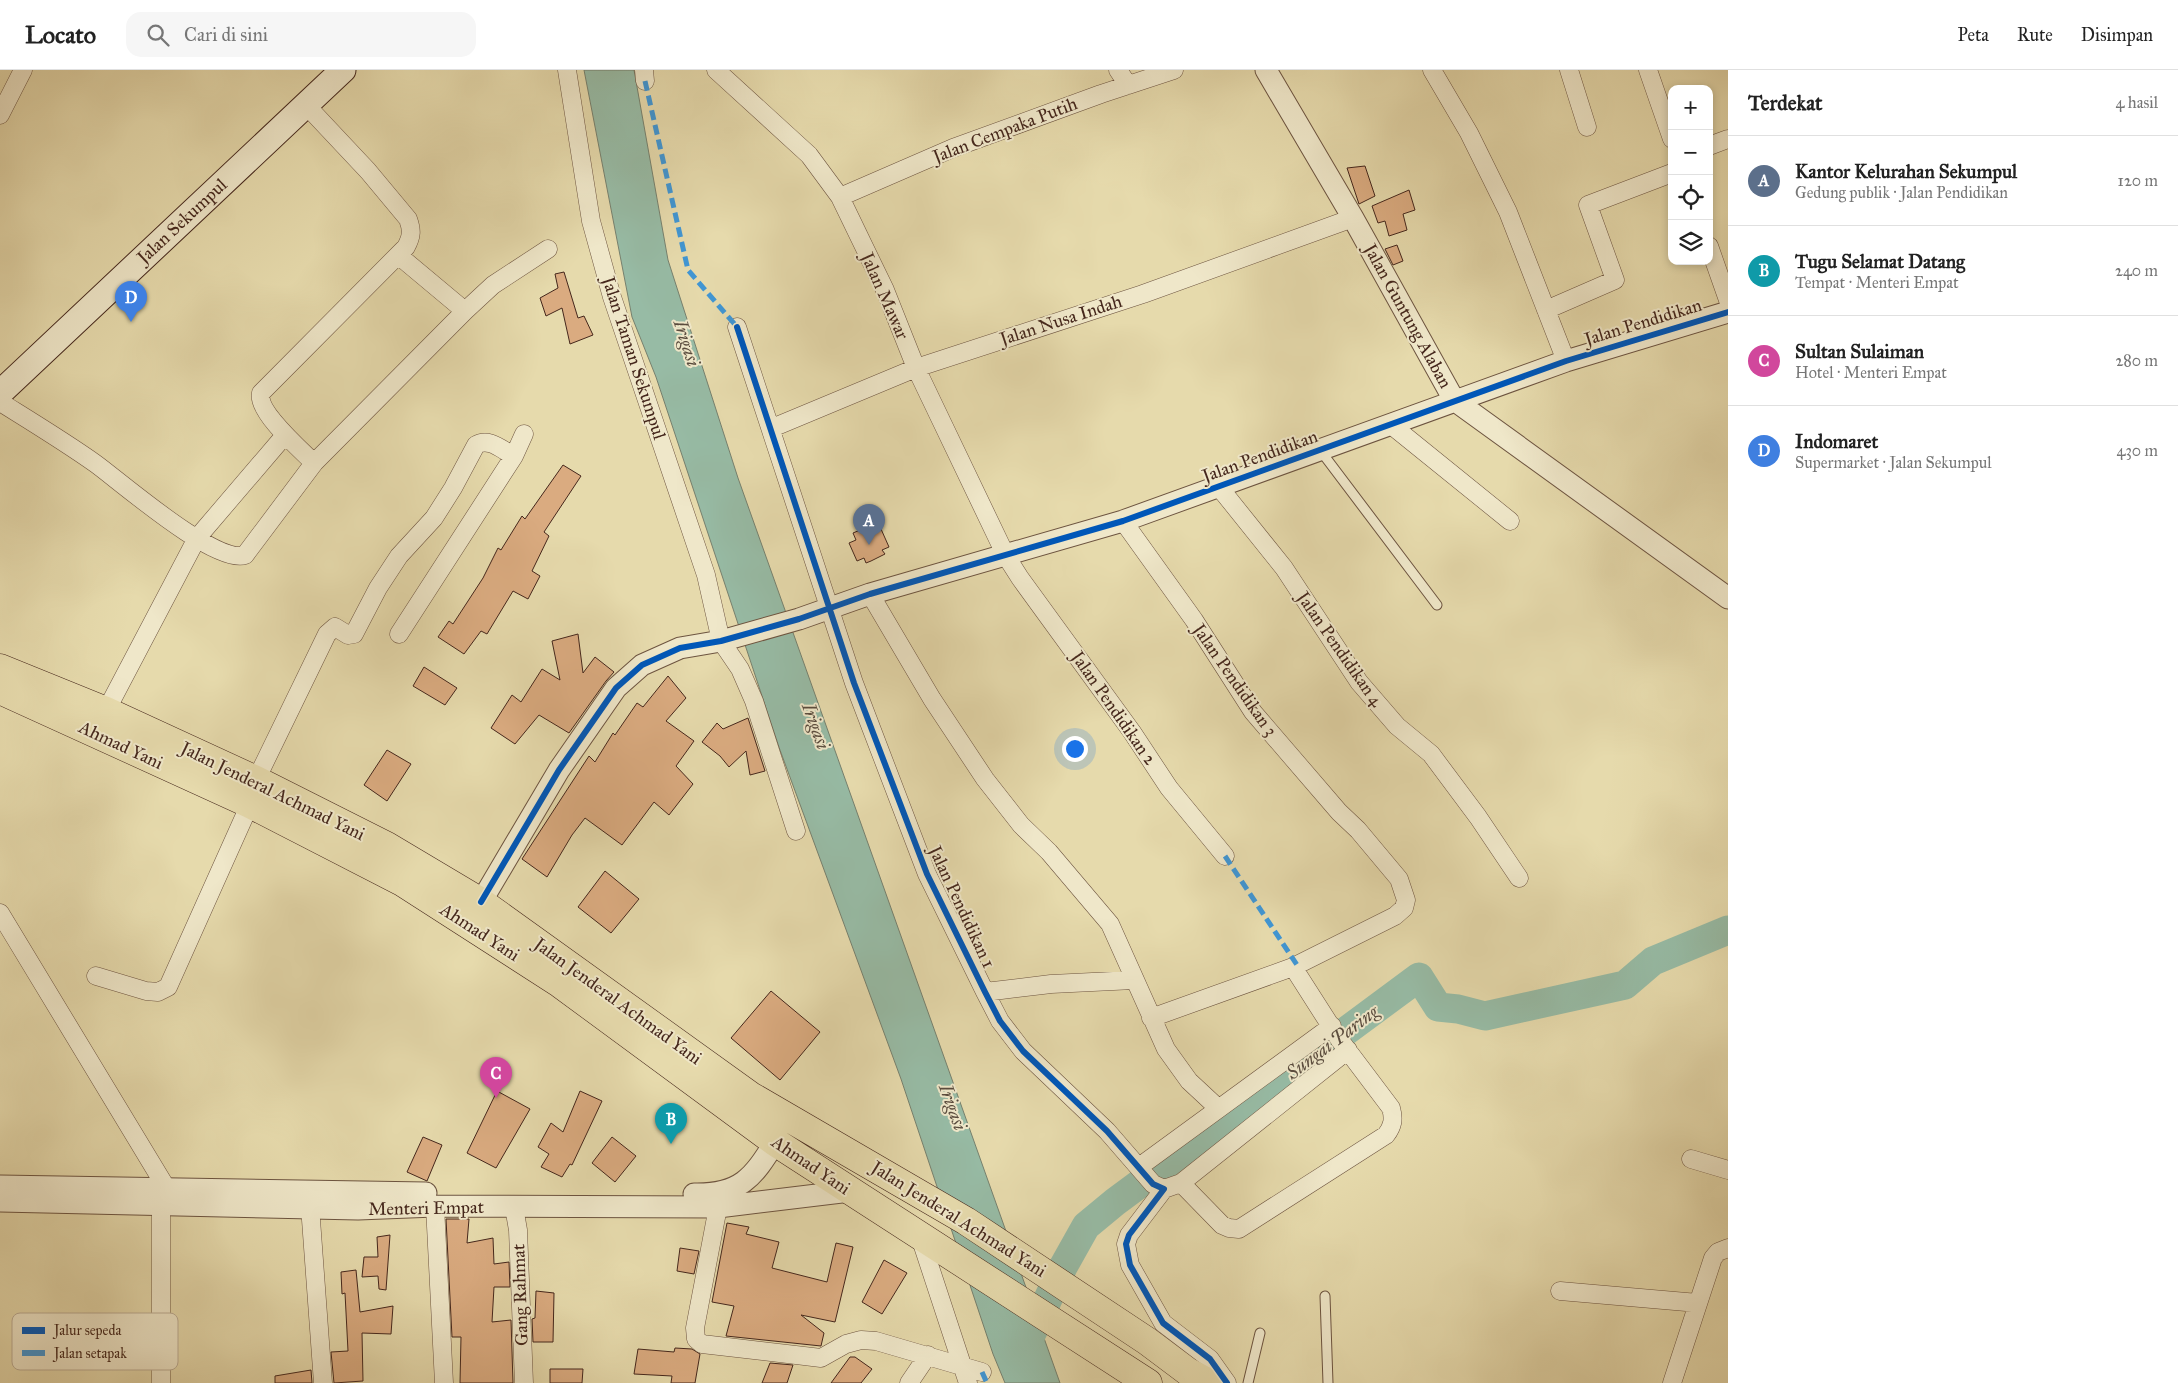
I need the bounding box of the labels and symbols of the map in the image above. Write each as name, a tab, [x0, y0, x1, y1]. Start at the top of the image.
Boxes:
street label: Jalan Cempaka Putih	[928, 92, 1081, 169]
street label: Jalan Sekumpul	[131, 174, 232, 270]
street label: Jalan Guntung Alaban	[1357, 238, 1457, 393]
street label: Jalan Mawar	[854, 247, 914, 343]
street label: Jalan Taman Sekumpul	[596, 272, 671, 443]
pin: D	[115, 281, 147, 322]
street label: Jalan Nusa Indah	[995, 290, 1125, 352]
street label: Jalan Pendidikan	[1580, 294, 1705, 352]
water label: Irigasi	[668, 316, 705, 370]
street label: Jalan Pendidikan	[1197, 425, 1321, 489]
pin: A	[853, 504, 885, 545]
street label: Jalan Pendidikan 4	[1290, 586, 1388, 712]
street label: Jalan Pendidikan 3	[1186, 618, 1282, 741]
street label: Jalan Pendidikan 2	[1065, 645, 1162, 770]
water label: Irigasi	[797, 699, 835, 753]
street label: Ahmad Yani	[74, 716, 167, 774]
street label: Jalan Jenderal Achmad Yani	[175, 736, 369, 846]
your location	[1062, 736, 1088, 762]
street label: Jalan Pendidikan 1	[922, 841, 1000, 972]
street label: Ahmad Yani	[435, 898, 524, 966]
street label: Jalan Jenderal Achmad Yani	[528, 931, 706, 1070]
water label: Sungai Paring	[1280, 999, 1384, 1085]
pin: C	[480, 1057, 512, 1098]
water label: Irigasi	[934, 1080, 972, 1134]
pin: B	[655, 1103, 687, 1144]
street label: Ahmad Yani	[767, 1130, 855, 1199]
street label: Jalan Jenderal Achmad Yani	[865, 1155, 1051, 1283]
street label: Menteri Empat	[368, 1196, 485, 1220]
street label: Gang Rahmat	[507, 1243, 534, 1346]
legend	[12, 1313, 178, 1370]
text: Jalur sepeda	[52, 1322, 121, 1340]
text: Jalan setapak	[52, 1345, 127, 1363]

